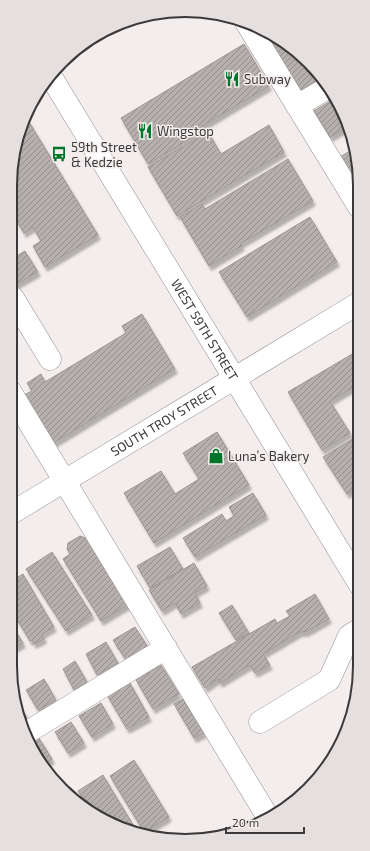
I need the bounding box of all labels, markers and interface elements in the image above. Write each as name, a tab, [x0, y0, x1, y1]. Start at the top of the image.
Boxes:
restaurant icon: Subway	[223, 70, 241, 88]
place label: Subway	[244, 71, 291, 87]
restaurant icon: Wingstop	[136, 122, 154, 140]
place label: Wingstop	[157, 123, 214, 139]
place label: 59th Street & Kedzie	[71, 139, 137, 170]
bus stop icon: 59th Street & Kedzie	[50, 145, 68, 163]
street label: WEST 59TH STREET	[168, 276, 242, 384]
street label: SOUTH TROY STREET	[107, 382, 221, 459]
shop icon: Luna’s Bakery	[207, 447, 225, 465]
place label: Luna’s Bakery	[228, 448, 309, 464]
scale bar	[226, 809, 304, 835]
text: 20 m	[232, 815, 259, 829]

